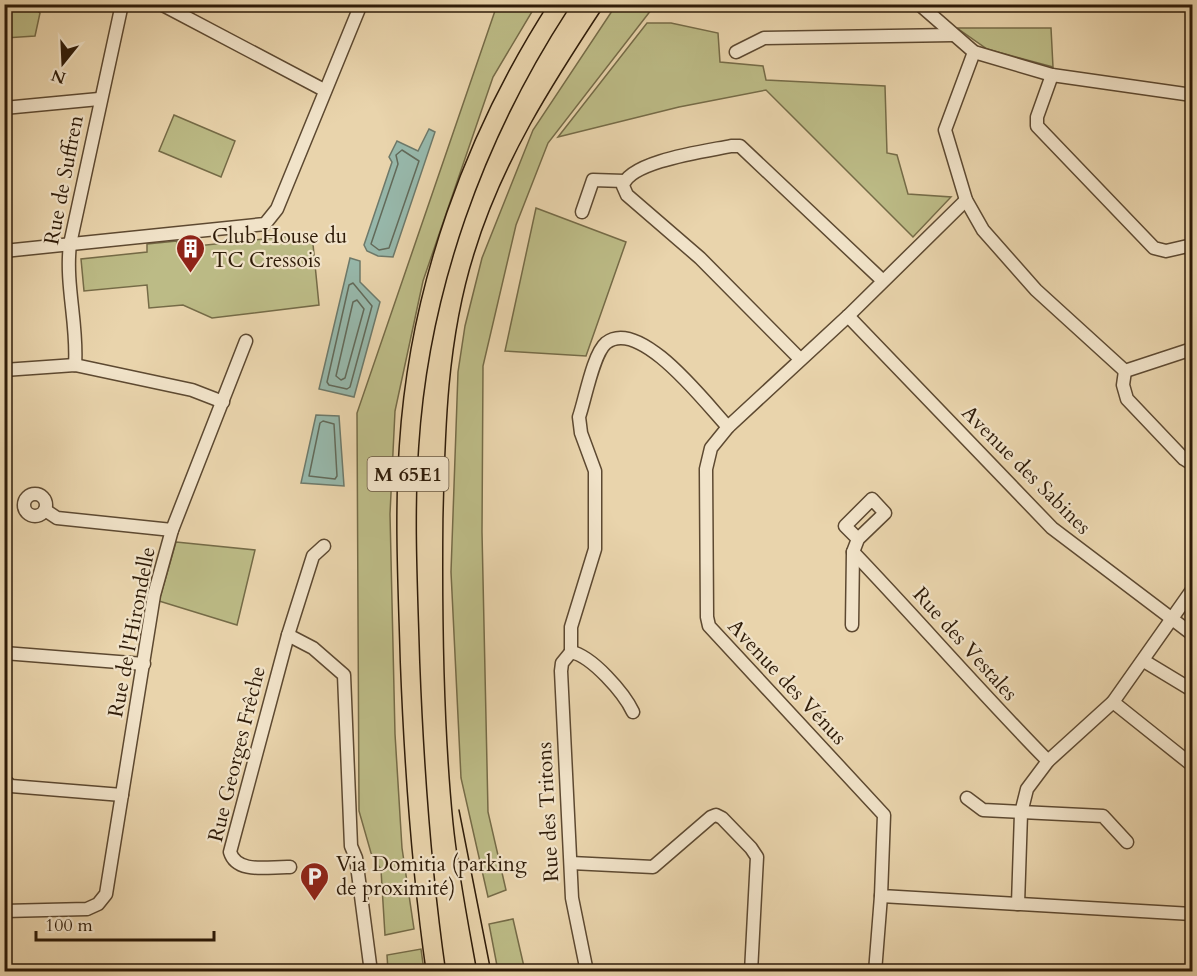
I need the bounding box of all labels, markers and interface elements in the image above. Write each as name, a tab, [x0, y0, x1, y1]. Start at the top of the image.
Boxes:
north arrow	[33, 33, 93, 93]
text: N	[49, 64, 69, 89]
street label: Rue de Suffren	[37, 113, 91, 247]
place label: Club House du TC Cressois	[212, 222, 347, 275]
building icon: Club House du TC Cressois	[175, 232, 207, 274]
street label: Avenue des Sabines	[955, 399, 1097, 541]
road number: M 65E1	[368, 457, 448, 491]
street label: Rue de l'Hirondelle	[101, 544, 163, 720]
street label: Rue des Vestales	[906, 581, 1024, 707]
street label: Avenue des Vénus	[721, 613, 853, 751]
street label: Rue Georges Frêche	[201, 663, 273, 845]
street label: Rue des Tritons	[530, 741, 566, 883]
place label: Via Domitia (parking de proximité)	[336, 850, 527, 903]
parking icon: Via Domitia (parking de proximité)	[299, 860, 331, 902]
scale bar	[36, 904, 214, 942]
text: 100 m	[45, 913, 93, 938]

